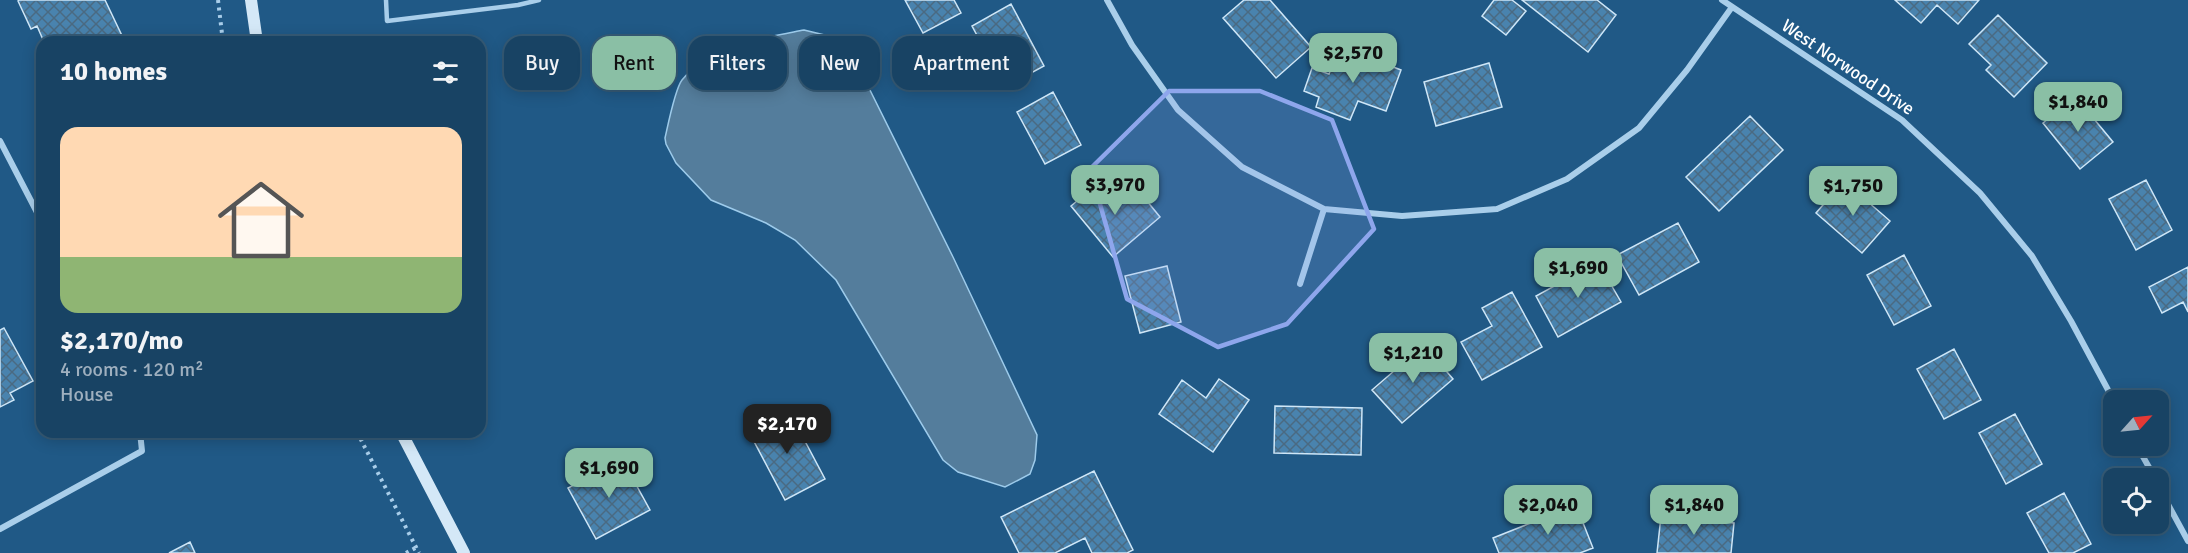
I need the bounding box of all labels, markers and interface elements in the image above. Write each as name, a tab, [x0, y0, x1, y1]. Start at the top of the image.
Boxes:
street label: West Norwood Drive	[1777, 14, 1919, 120]
pin: $2,570	[1304, 33, 1402, 84]
chip: Buy	[504, 36, 580, 90]
chip: Rent	[592, 36, 676, 90]
chip: Filters	[688, 36, 787, 90]
chip: New	[799, 36, 880, 90]
chip: Apartment	[892, 36, 1031, 90]
text: $2,570	[1323, 40, 1383, 65]
text: 10 homes	[60, 56, 167, 88]
icon: filters	[429, 56, 462, 89]
pin: $1,840	[2029, 82, 2127, 133]
text: $1,840	[2048, 89, 2108, 114]
pin: $3,970	[1066, 165, 1164, 216]
icon: home	[207, 166, 315, 274]
pin: $1,750	[1804, 166, 1902, 217]
text: $3,970	[1085, 172, 1145, 197]
text: $1,750	[1823, 173, 1883, 198]
pin: $1,690	[1529, 248, 1627, 299]
text: $1,690	[1548, 255, 1608, 280]
text: $2,170/mo	[60, 325, 183, 357]
pin: $1,210	[1364, 333, 1462, 384]
text: $1,210	[1383, 340, 1443, 365]
text: 4 rooms · 120 m²	[60, 357, 204, 382]
text: House	[60, 382, 114, 407]
north arrow	[2103, 390, 2169, 456]
map controls	[2103, 390, 2169, 534]
pin: $2,170	[738, 404, 836, 455]
text: $2,170	[757, 411, 817, 436]
pin: $1,690	[560, 448, 658, 499]
text: $1,690	[579, 455, 639, 480]
button: locate	[2103, 468, 2169, 534]
pin: $2,040	[1499, 485, 1597, 536]
pin: $1,840	[1645, 485, 1743, 536]
text: $2,040	[1518, 492, 1578, 517]
text: $1,840	[1664, 492, 1724, 517]

